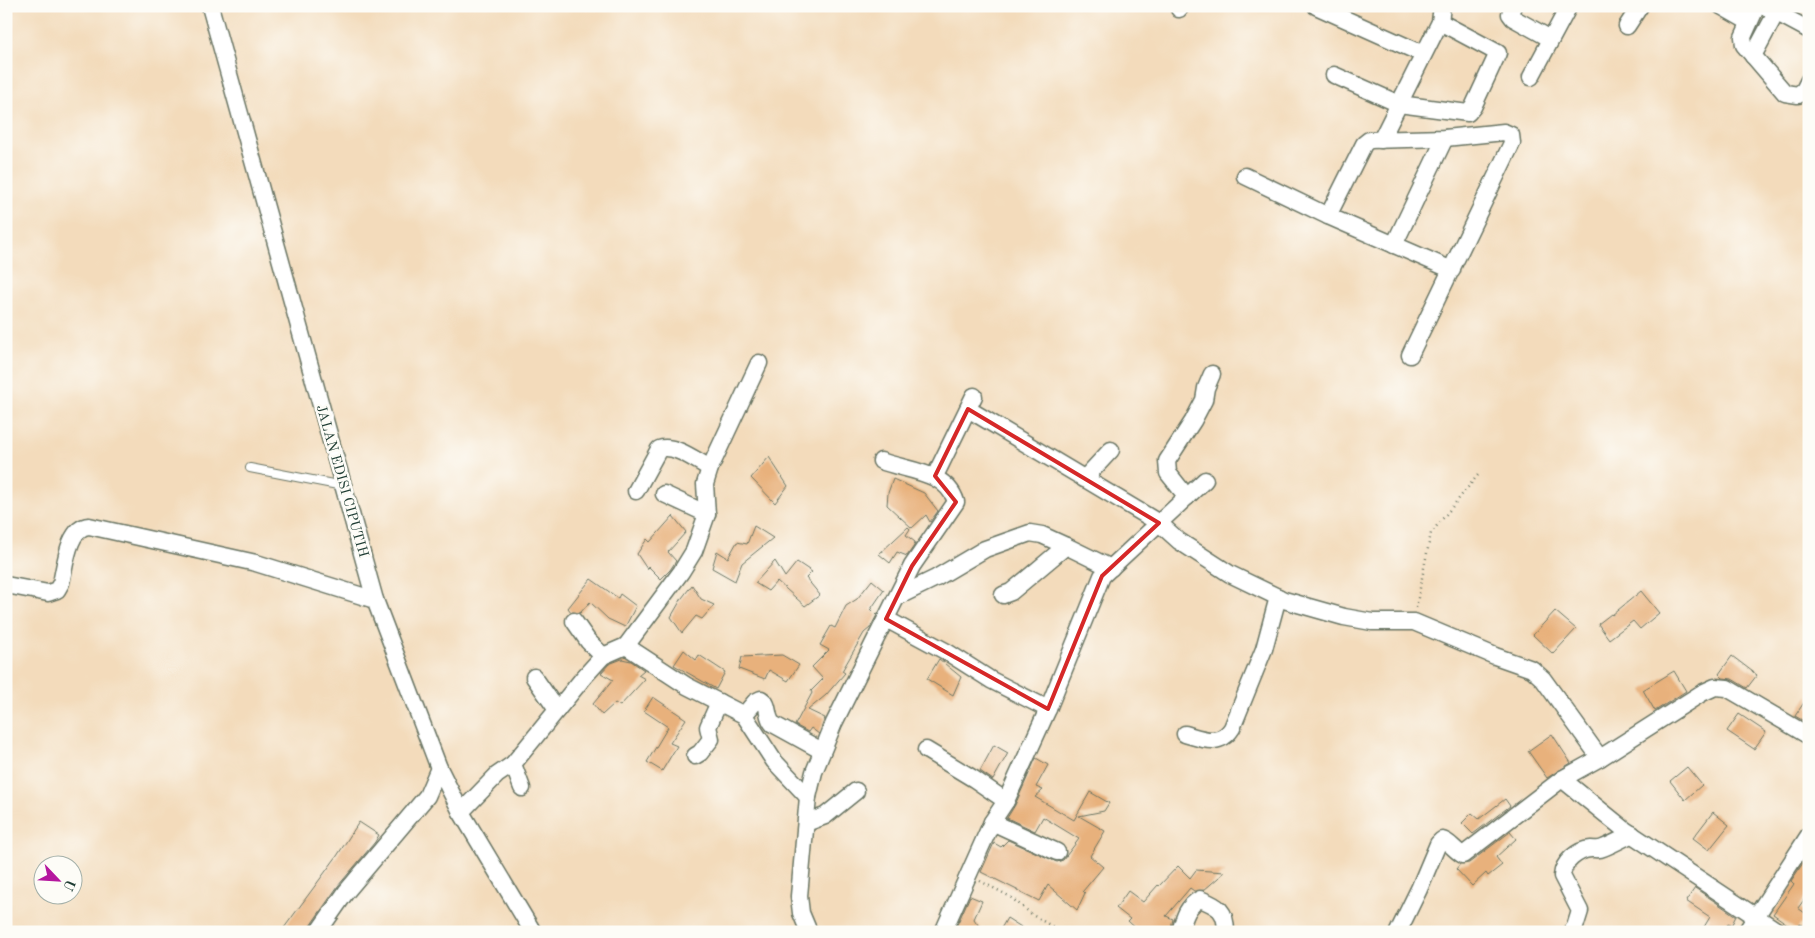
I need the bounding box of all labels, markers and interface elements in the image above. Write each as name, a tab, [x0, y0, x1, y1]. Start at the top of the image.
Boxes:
street label: JALAN EDISI CIPUTIH	[314, 403, 370, 559]
north arrow	[32, 856, 82, 906]
text: U	[60, 877, 78, 893]

